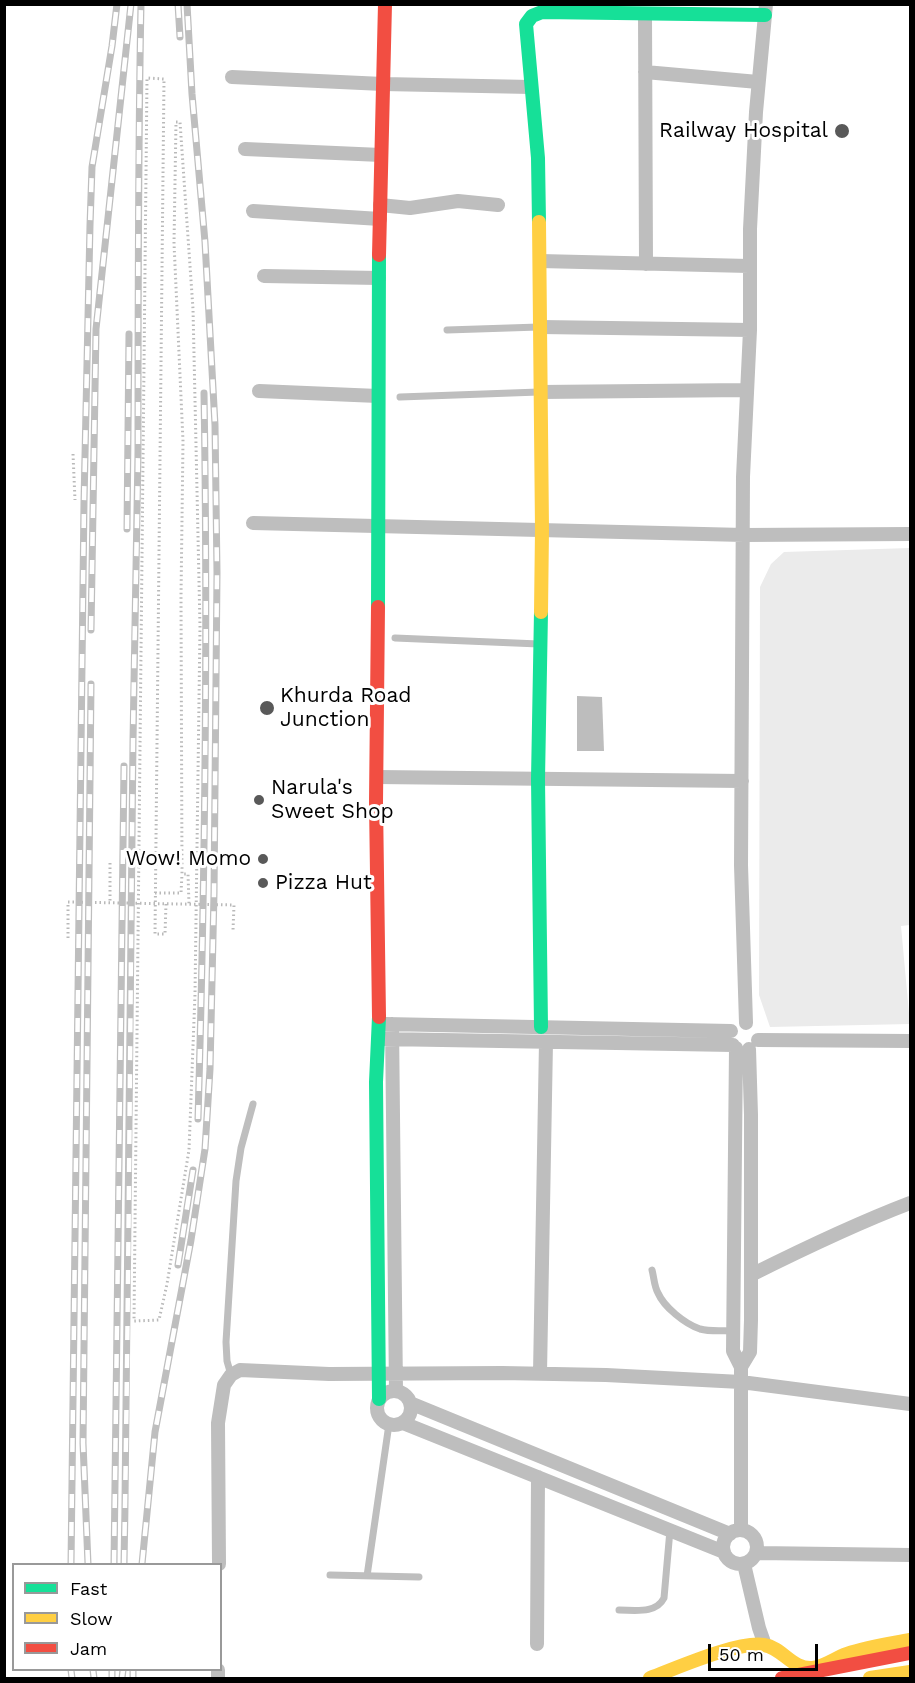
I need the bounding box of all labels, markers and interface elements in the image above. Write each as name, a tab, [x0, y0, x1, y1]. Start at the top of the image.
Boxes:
place label: Railway Hospital	[659, 118, 828, 144]
marker: Railway Hospital	[833, 122, 851, 140]
place label: Khurda Road Junction	[280, 683, 411, 733]
marker: Khurda Road Junction	[258, 699, 276, 717]
place label: Narula's Sweet Shop	[271, 775, 394, 825]
marker: Narula's Sweet Shop	[252, 793, 266, 807]
place label: Wow! Momo	[126, 846, 251, 872]
marker: Wow! Momo	[256, 852, 270, 866]
place label: Pizza Hut	[275, 870, 372, 896]
marker: Pizza Hut	[256, 876, 270, 890]
legend	[12, 1563, 222, 1671]
text: Fast	[70, 1578, 107, 1599]
text: Slow	[70, 1608, 113, 1629]
scale bar	[711, 1632, 820, 1670]
text: Jam	[70, 1638, 107, 1659]
text: 50 m	[719, 1644, 764, 1665]

